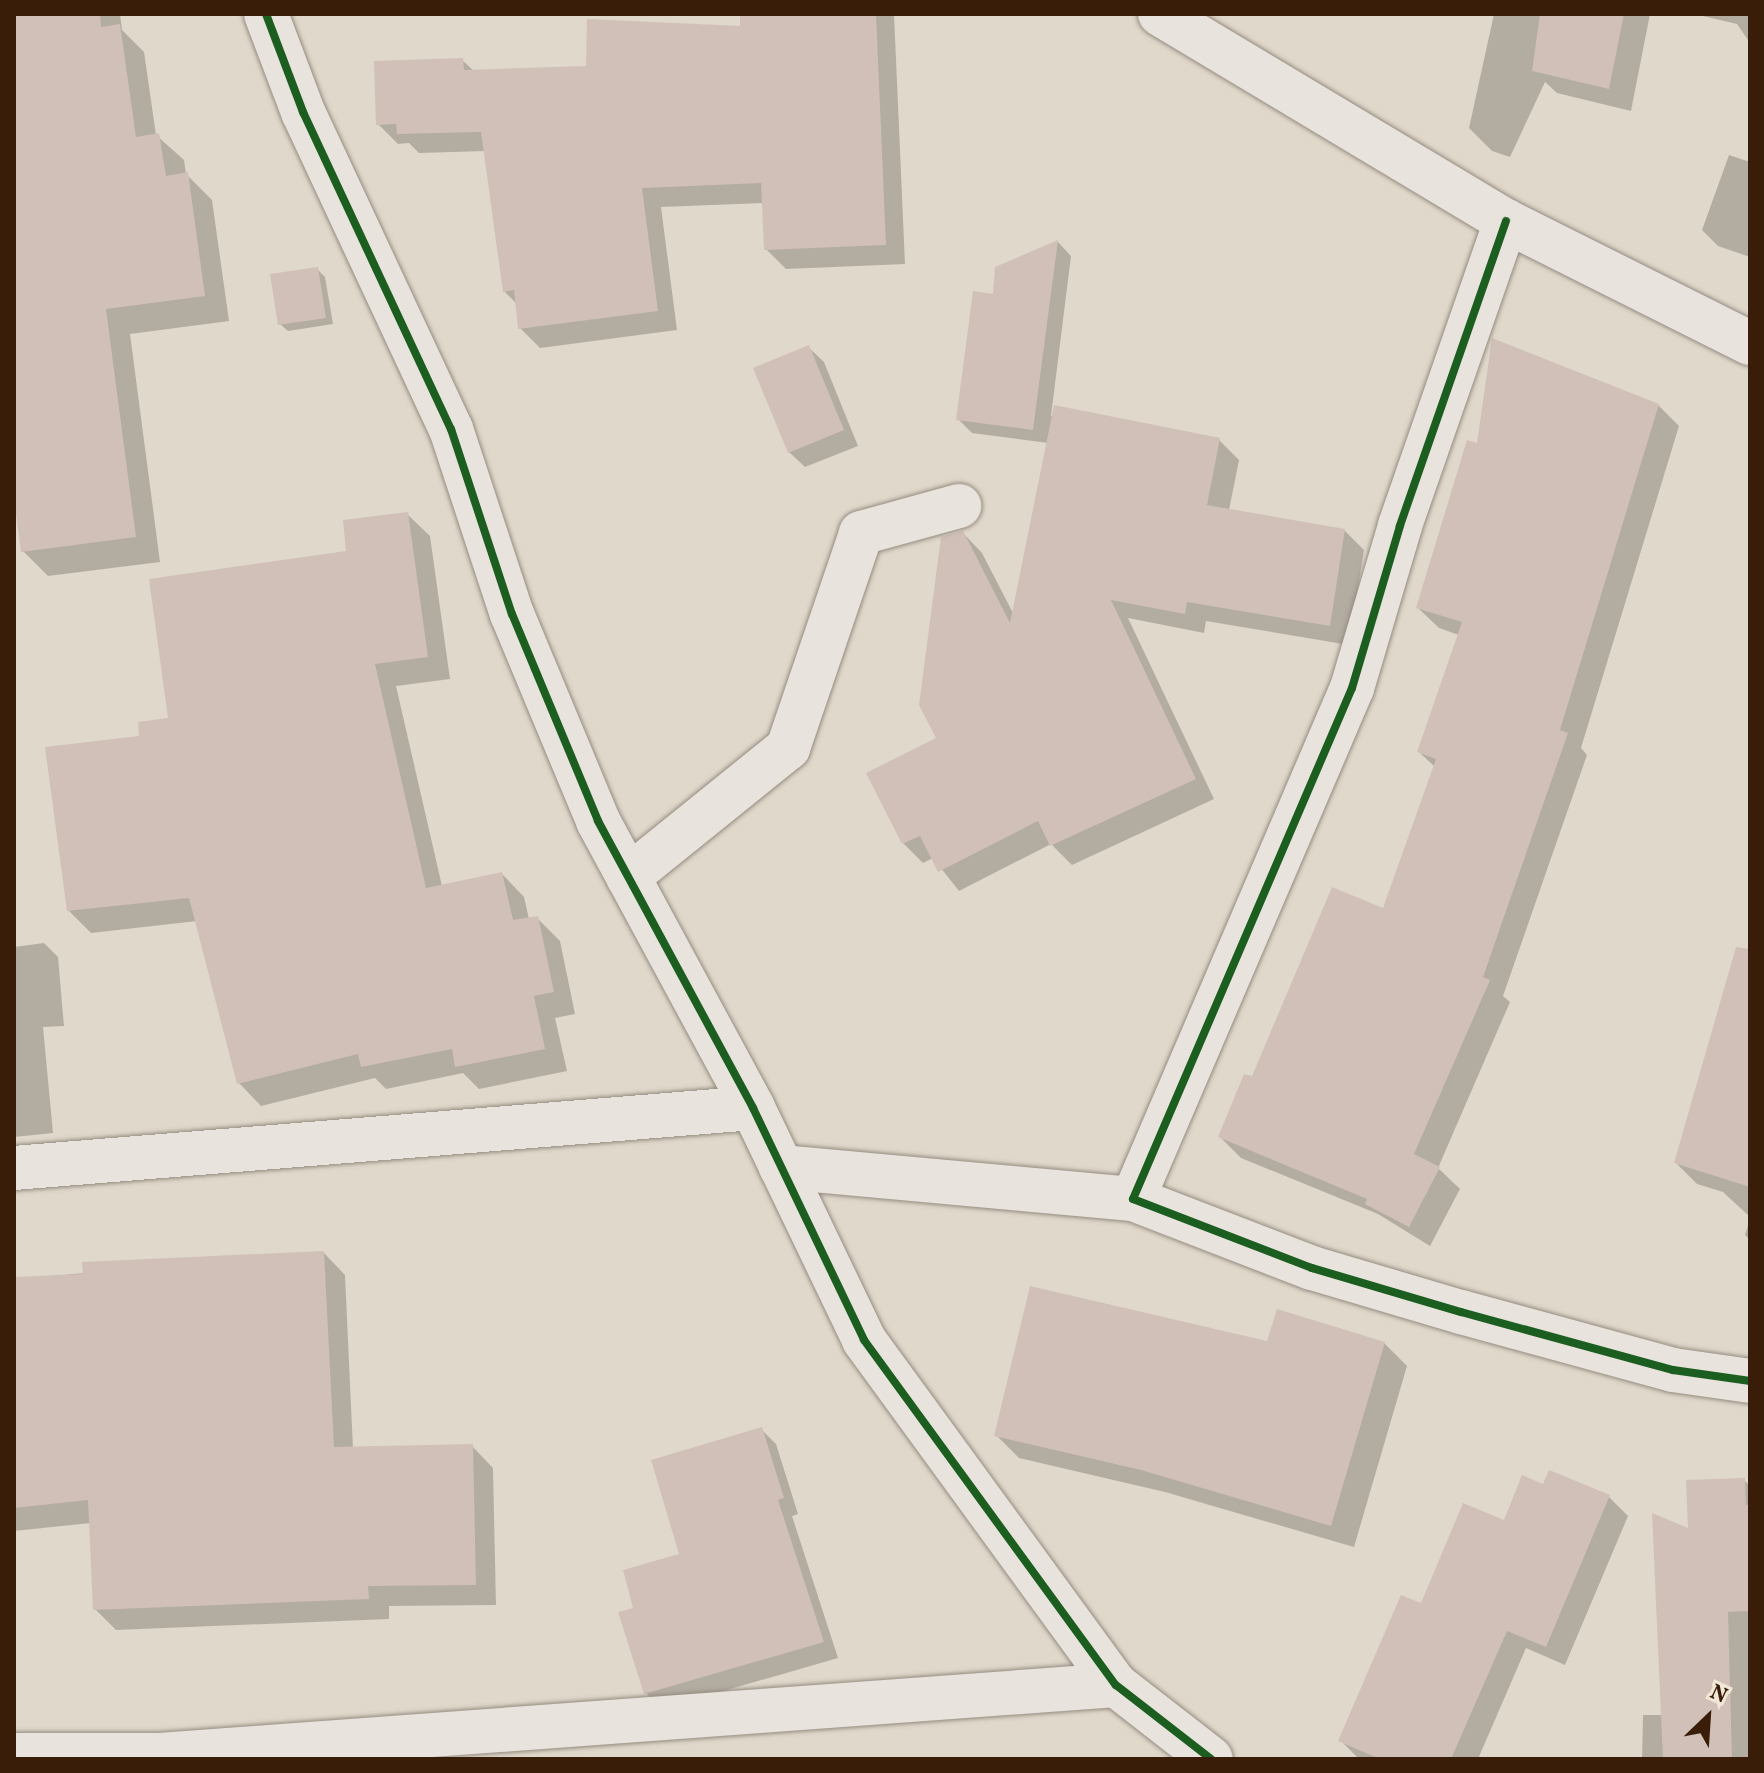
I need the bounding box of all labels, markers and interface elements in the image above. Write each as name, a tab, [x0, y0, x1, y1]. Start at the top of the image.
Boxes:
north arrow	[1668, 1677, 1748, 1757]
text: N	[1705, 1677, 1732, 1712]

